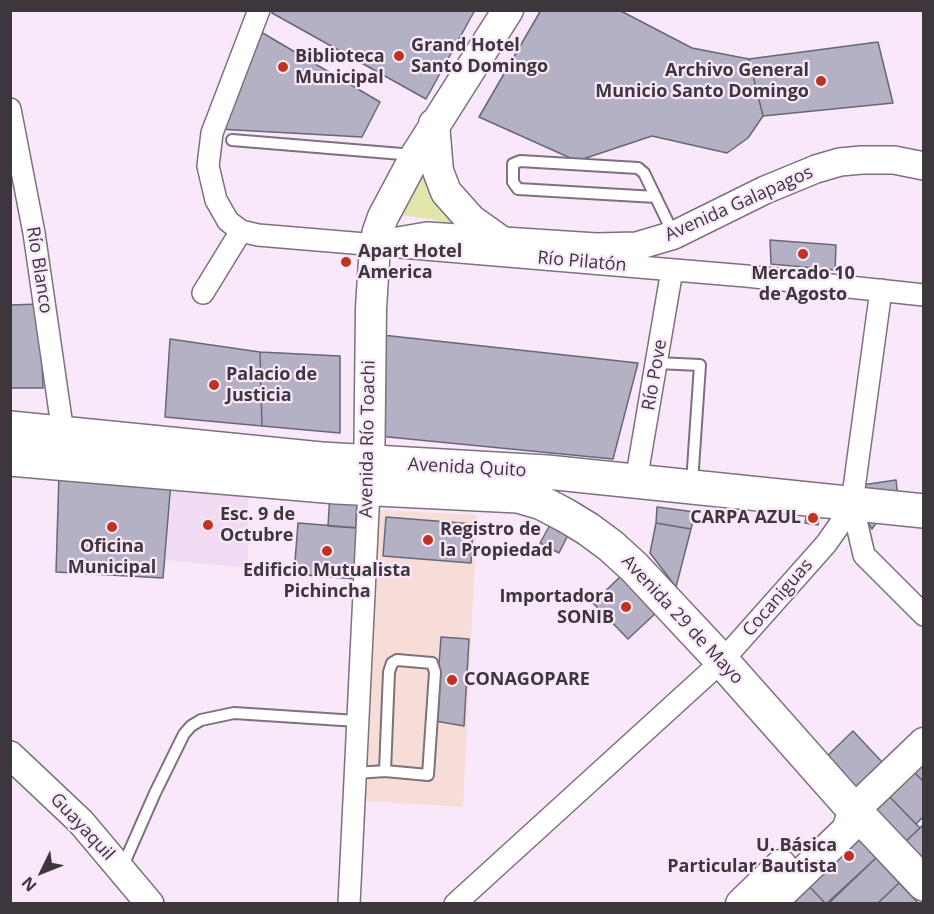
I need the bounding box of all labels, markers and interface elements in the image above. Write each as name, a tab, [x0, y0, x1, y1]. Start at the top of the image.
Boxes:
place label: Grand Hotel Santo Domingo	[411, 35, 548, 78]
place label: Biblioteca Municipal	[295, 46, 385, 88]
marker: Grand Hotel Santo Domingo	[392, 49, 406, 63]
marker: Biblioteca Municipal	[276, 60, 290, 74]
place label: Archivo General Municio Santo Domingo	[595, 60, 809, 103]
marker: Archivo General Municio Santo Domingo	[814, 74, 828, 88]
street label: Avenida Galapagos	[662, 162, 816, 246]
street label: Río Blanco	[21, 225, 57, 315]
place label: Apart Hotel America	[358, 241, 462, 284]
street label: Río Pilatón	[537, 247, 627, 277]
marker: Mercado 10 de Agosto	[796, 247, 810, 261]
marker: Apart Hotel America	[339, 255, 353, 269]
place label: Mercado 10 de Agosto	[751, 263, 855, 306]
street label: Río Pove	[638, 338, 672, 412]
street label: Avenida Río Toachi	[356, 360, 380, 518]
place label: Palacio de Justicia	[226, 364, 317, 406]
marker: Palacio de Justicia	[207, 378, 221, 392]
street label: Avenida Quito	[407, 454, 527, 482]
place label: Esc. 9 de Octubre	[220, 504, 295, 546]
place label: CARPA AZUL	[690, 507, 801, 529]
marker: CARPA AZUL	[806, 511, 820, 525]
marker: Esc. 9 de Octubre	[201, 518, 215, 532]
place label: Registro de la Propiedad	[440, 519, 553, 562]
marker: Oficina Municipal	[105, 520, 119, 534]
marker: Registro de la Propiedad	[421, 533, 435, 547]
place label: Oficina Municipal	[68, 536, 156, 578]
marker: Edificio Mutualista Pichincha	[320, 544, 334, 558]
street label: Avenida 29 de Mayo	[617, 551, 747, 689]
street label: Cocaniguas	[738, 555, 818, 641]
place label: Edificio Mutualista Pichincha	[243, 560, 411, 602]
place label: Importadora SONIB	[499, 586, 614, 628]
marker: Importadora SONIB	[619, 600, 633, 614]
place label: CONAGOPARE	[464, 669, 590, 691]
marker: CONAGOPARE	[445, 673, 459, 687]
street label: Guayaquil	[45, 789, 119, 865]
place label: U. Básica Particular Bautista	[667, 835, 837, 878]
north arrow	[12, 842, 72, 902]
marker: U. Básica Particular Bautista	[842, 849, 856, 863]
text: N	[16, 872, 41, 897]

